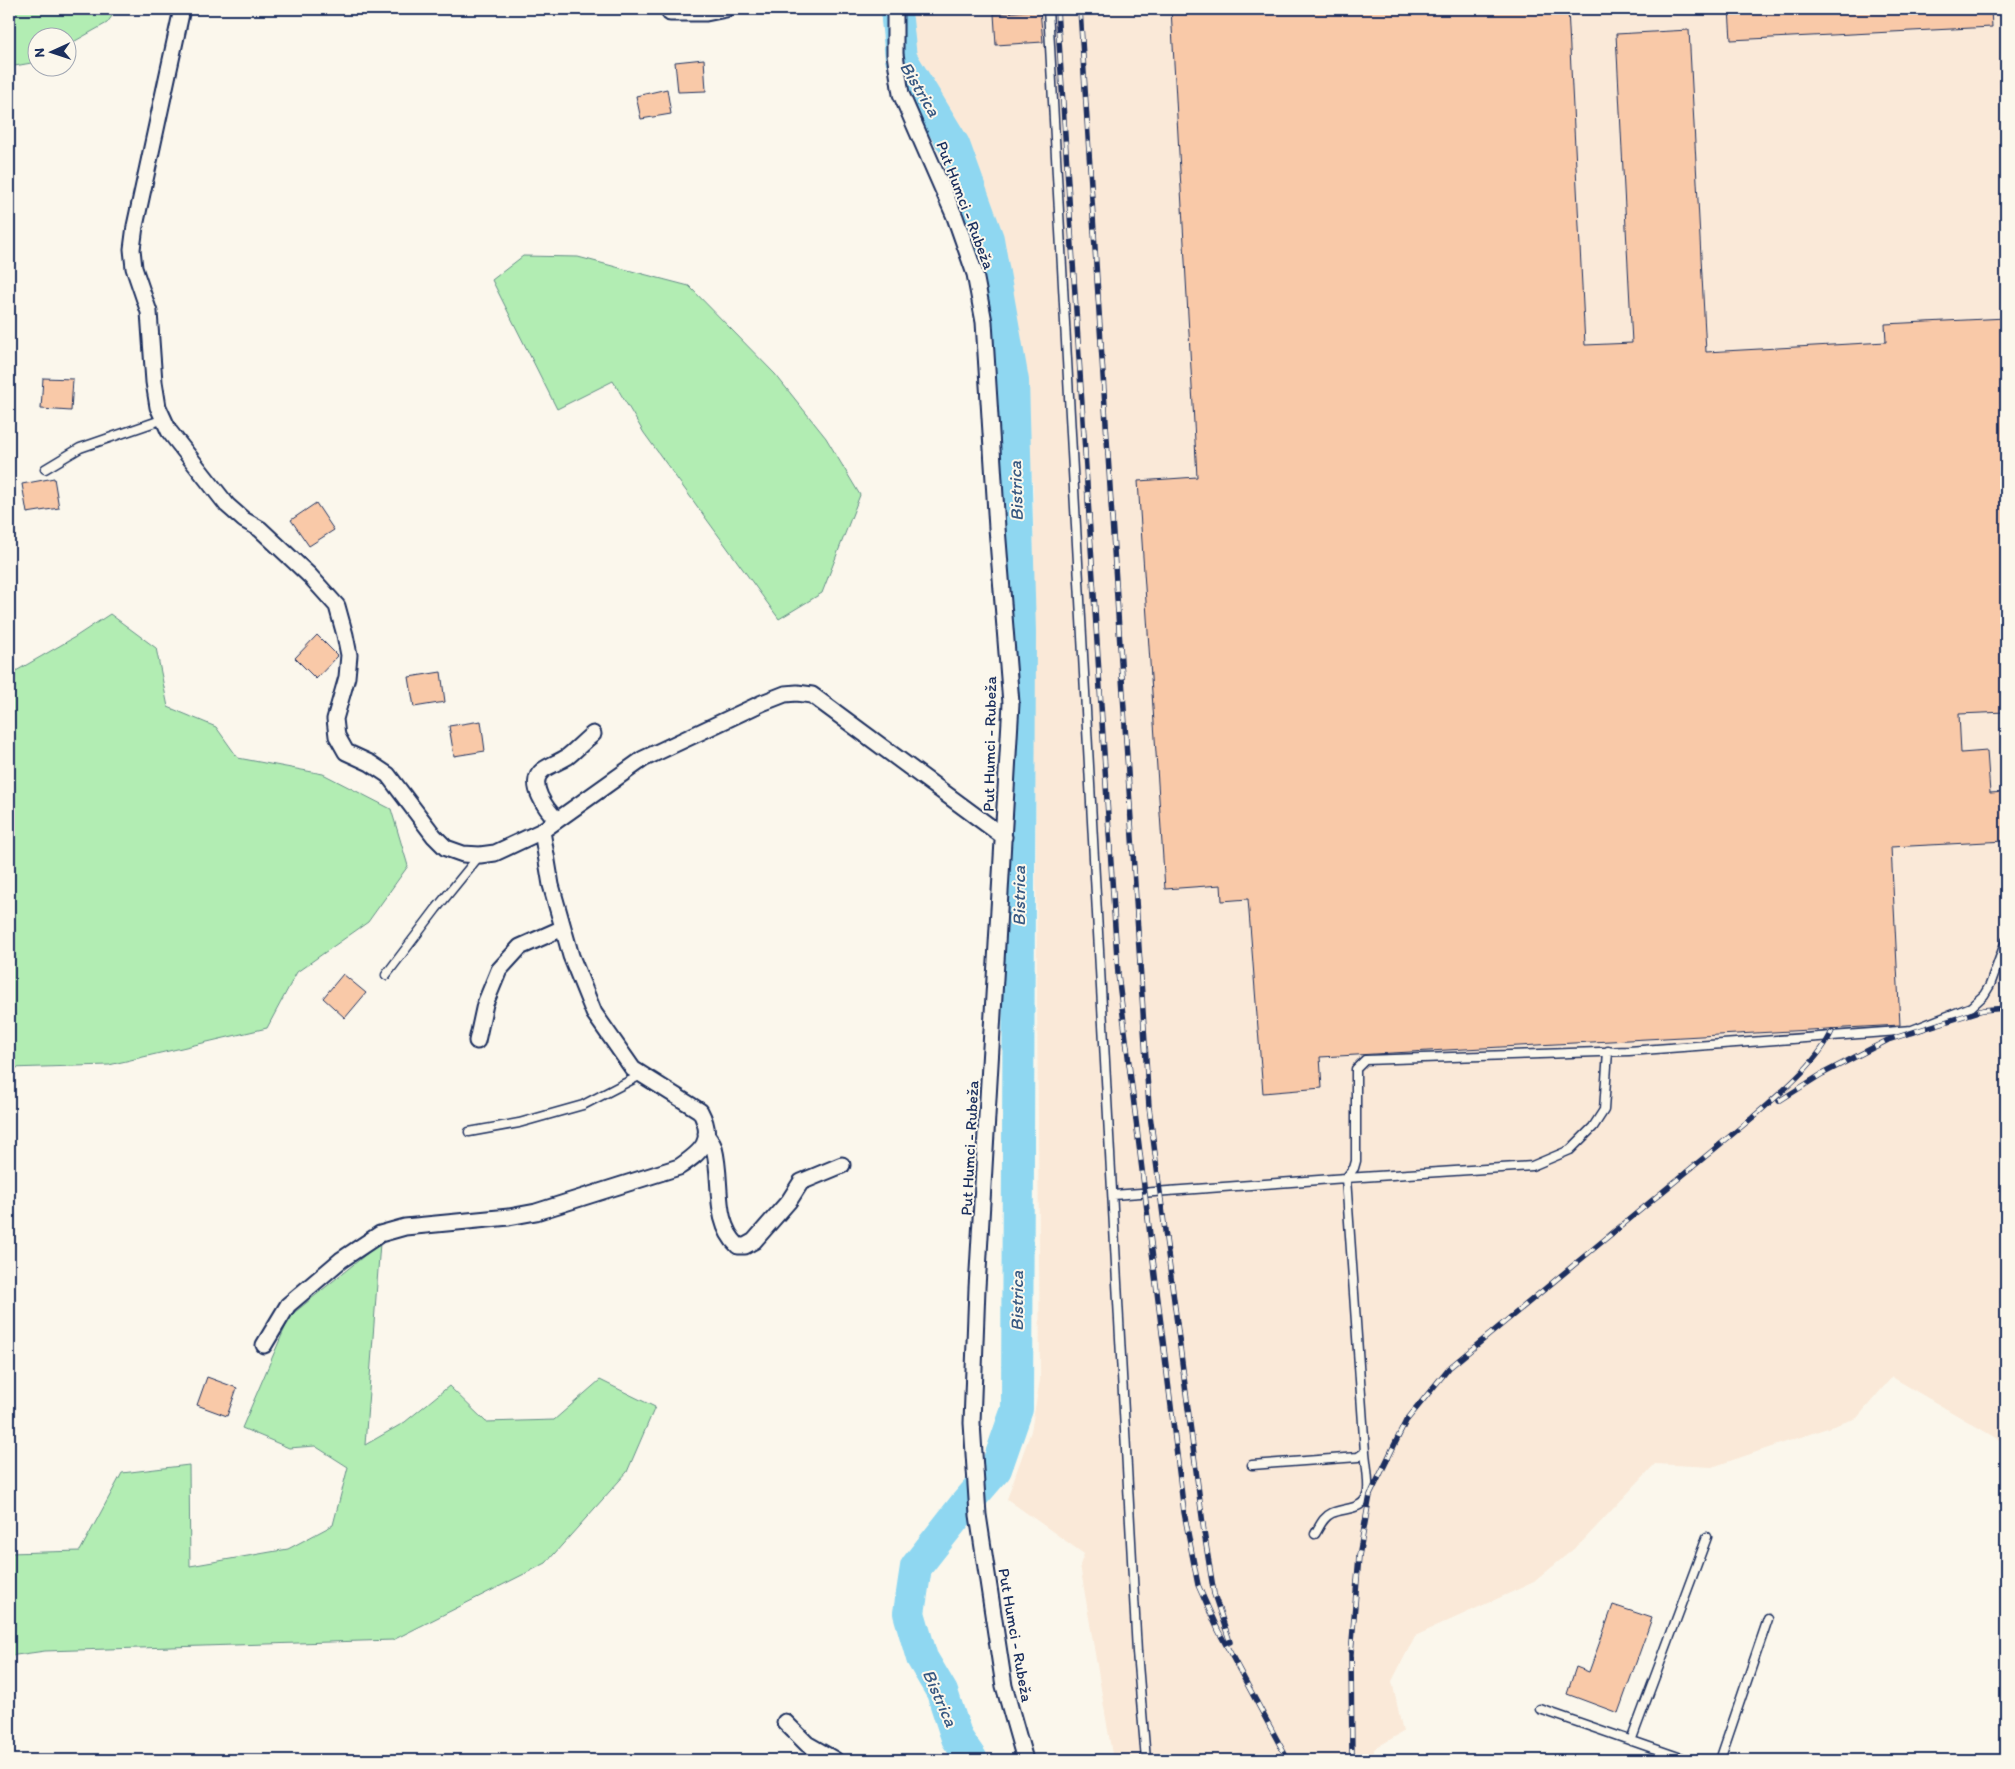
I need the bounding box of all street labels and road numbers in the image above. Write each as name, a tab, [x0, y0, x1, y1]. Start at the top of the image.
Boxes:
street label: Put Humci - Rubeža	[932, 138, 999, 273]
street label: Put Humci - Rubeža	[979, 675, 1000, 812]
street label: Put Humci - Rubeža	[956, 1079, 983, 1216]
street label: Put Humci - Rubeža	[994, 1567, 1037, 1704]

